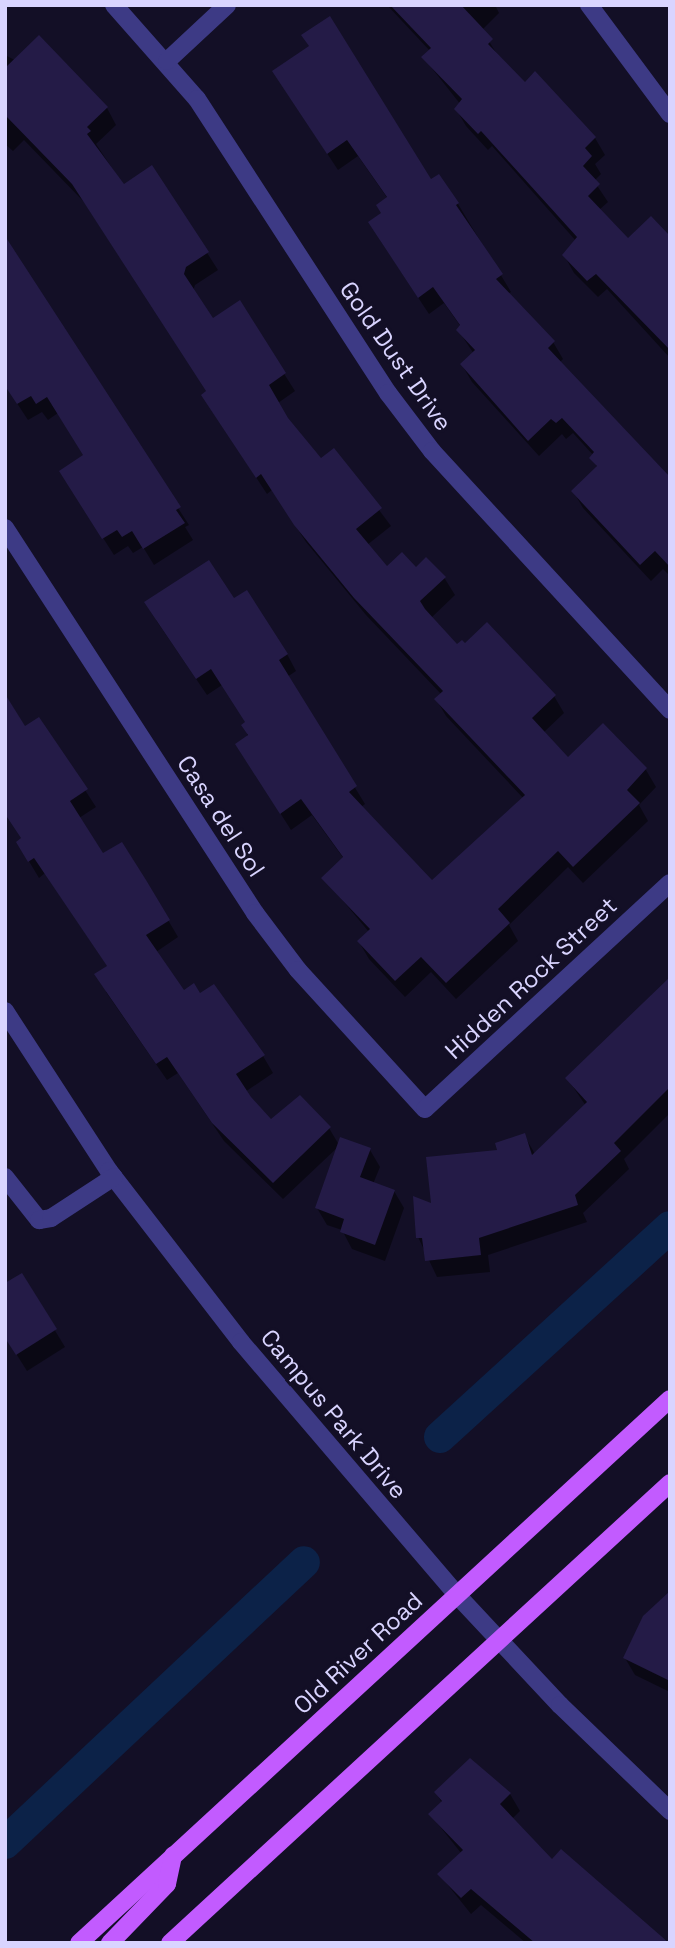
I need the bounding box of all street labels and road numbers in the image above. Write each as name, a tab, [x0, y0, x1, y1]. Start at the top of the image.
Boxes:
street label: Gold Dust Drive	[334, 276, 458, 436]
street label: Casa del Sol	[171, 750, 271, 882]
street label: Hidden Rock Street	[439, 891, 623, 1065]
street label: Campus Park Drive	[255, 1323, 413, 1505]
street label: Old River Road	[288, 1586, 428, 1720]

